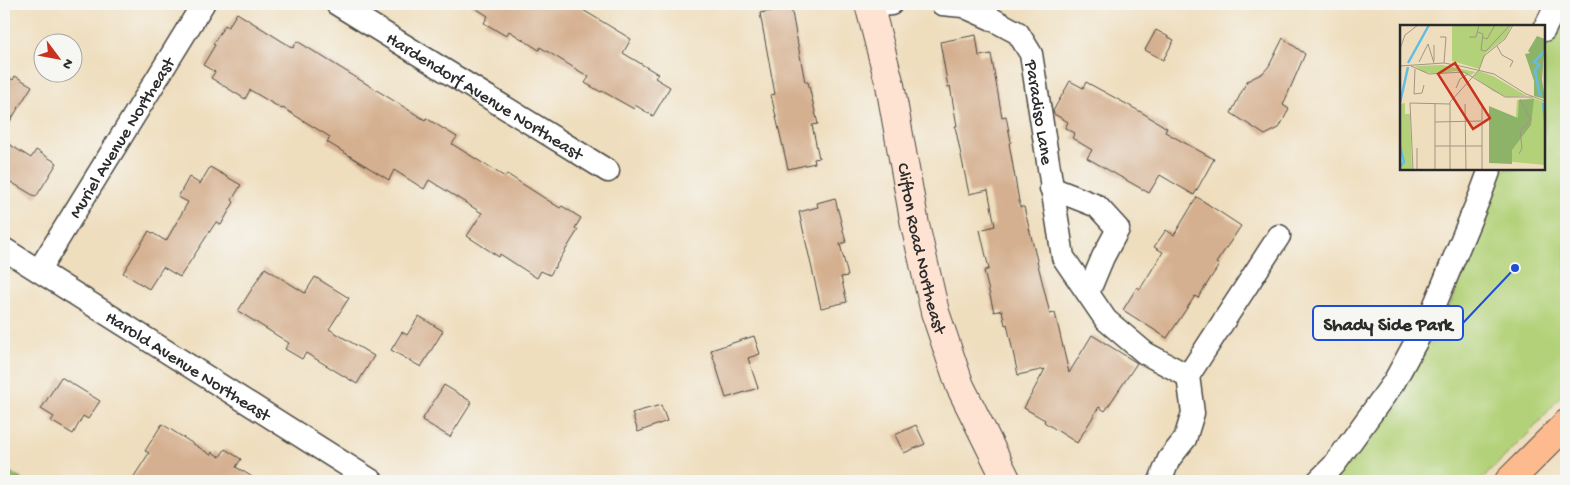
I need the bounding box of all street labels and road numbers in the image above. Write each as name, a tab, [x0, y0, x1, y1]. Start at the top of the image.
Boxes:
street label: Hardendorf Avenue Northeast	[382, 29, 588, 167]
street label: Muriel Avenue Northeast	[63, 53, 179, 221]
street label: Paradiso Lane	[1019, 58, 1056, 167]
street label: Clifton Road Northeast	[891, 162, 950, 338]
street label: Harold Avenue Northeast	[101, 308, 275, 428]

